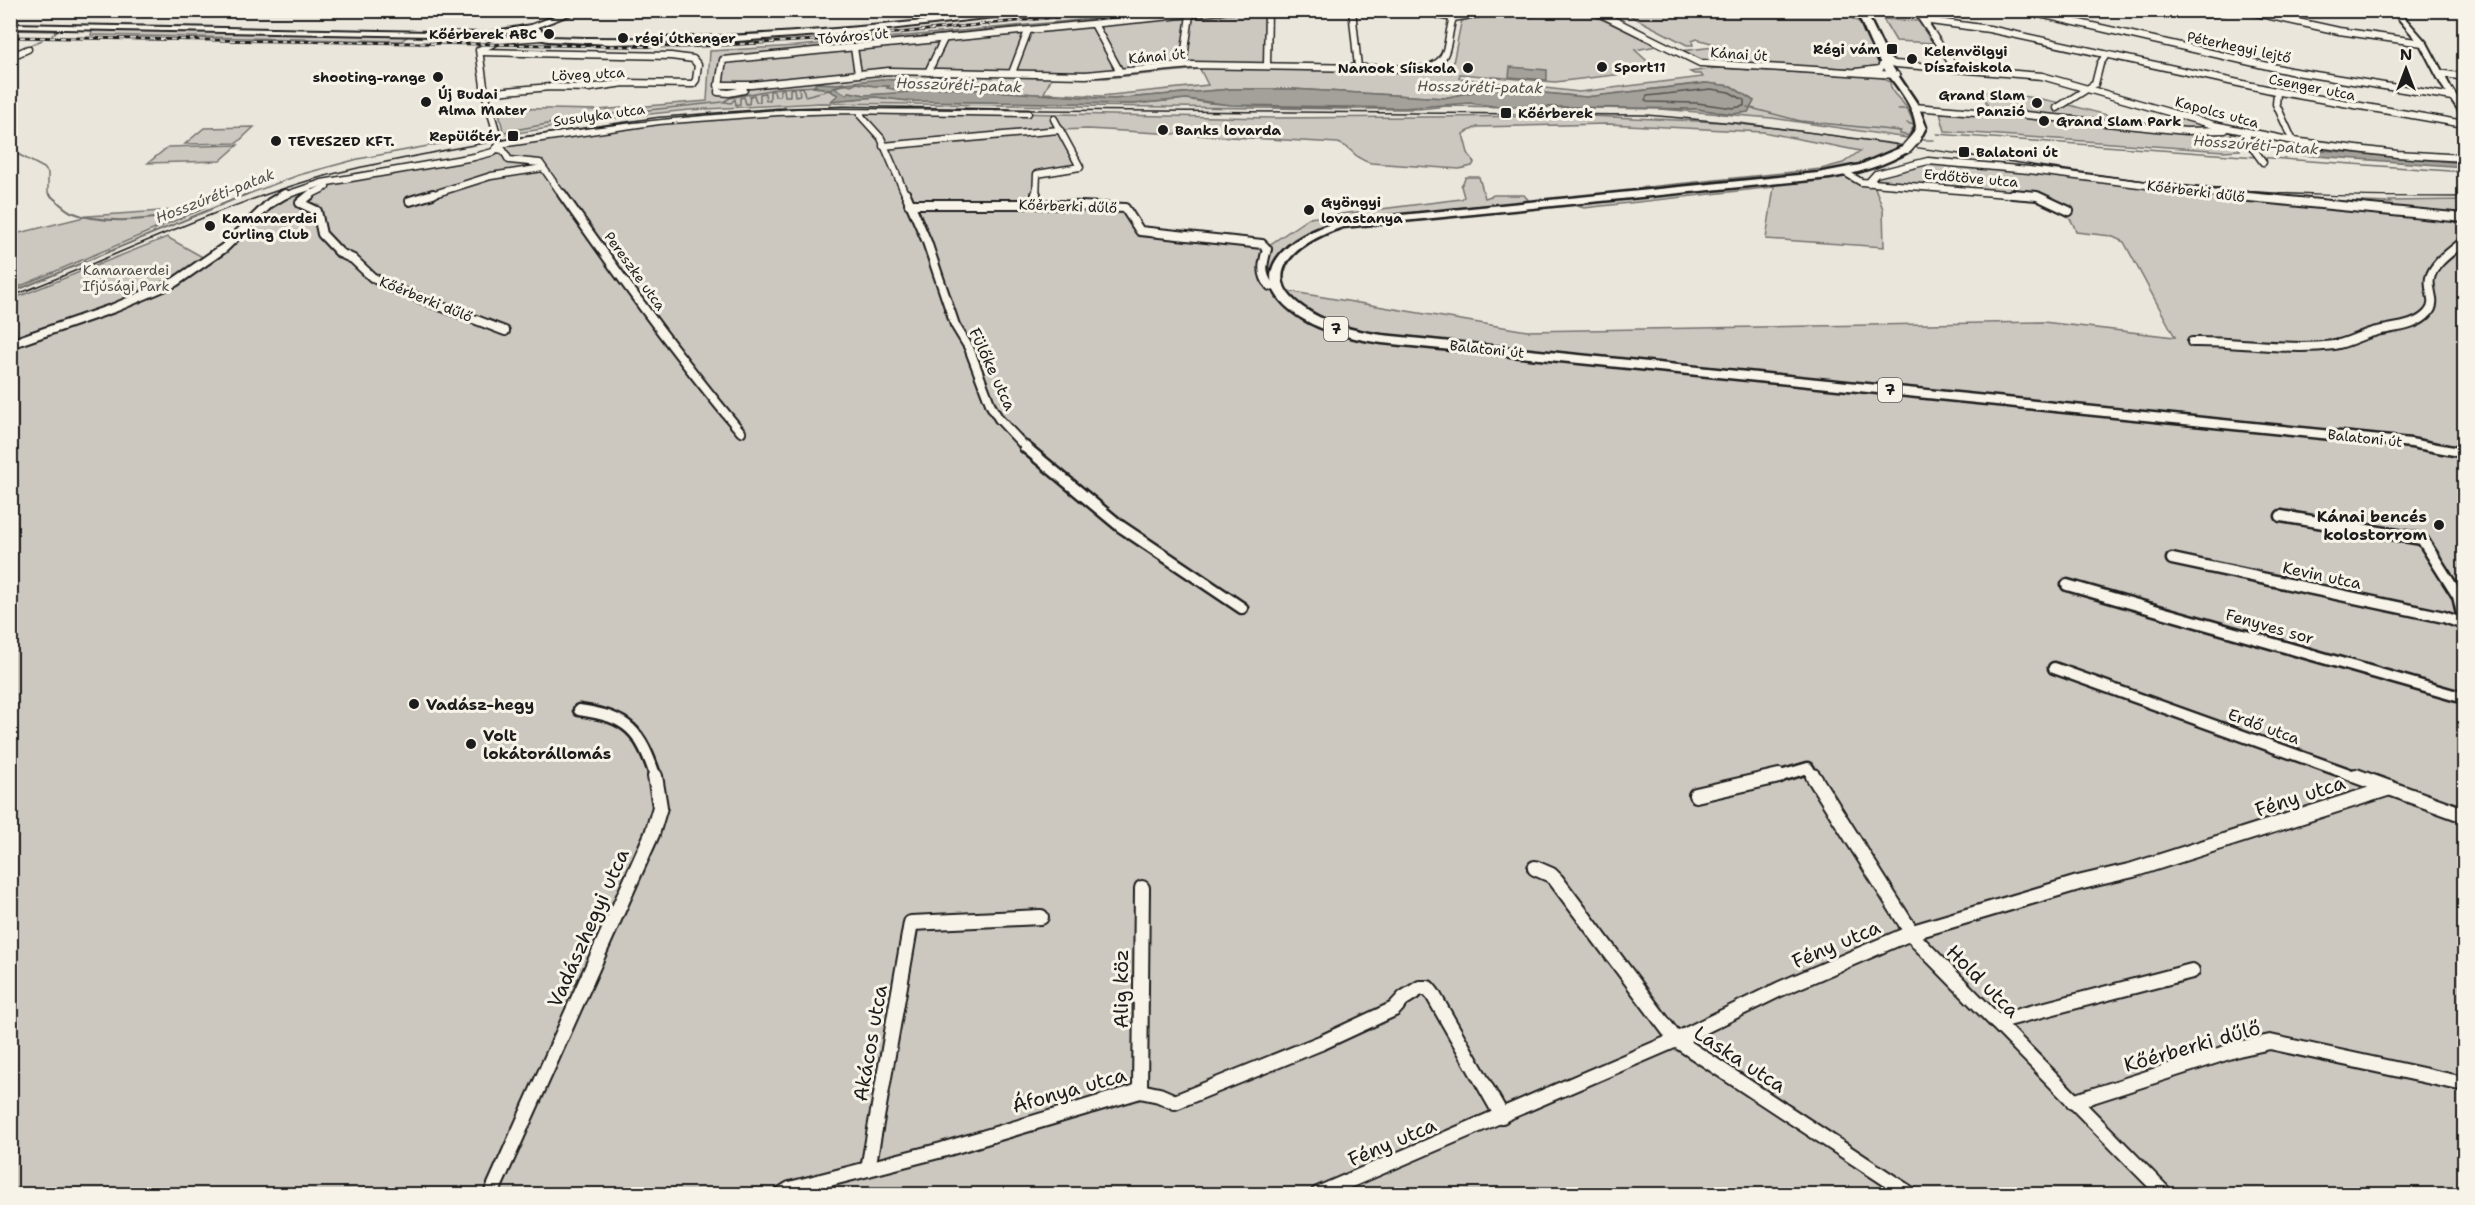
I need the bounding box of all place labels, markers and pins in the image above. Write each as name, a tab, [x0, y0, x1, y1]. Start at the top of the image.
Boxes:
place label: Kőérberek ABC	[429, 25, 537, 43]
marker: Kőérberek ABC	[542, 27, 556, 41]
place label: régi úthenger	[635, 29, 736, 47]
marker: régi úthenger	[616, 31, 630, 45]
place label: Régi vám	[1813, 40, 1880, 58]
marker: Régi vám	[1885, 42, 1899, 56]
place label: Kelenvölgyi Díszfaiskola	[1924, 42, 2012, 76]
marker: Kelenvölgyi Díszfaiskola	[1905, 52, 1919, 66]
place label: Sport11	[1614, 58, 1666, 76]
place label: Nanook Síiskola	[1338, 59, 1456, 77]
marker: Sport11	[1595, 60, 1609, 74]
marker: Nanook Síiskola	[1461, 61, 1475, 75]
place label: shooting-range	[313, 68, 426, 86]
marker: shooting-range	[431, 70, 445, 84]
place label: Új Budai Alma Mater	[438, 85, 527, 119]
place label: Grand Slam Panzió	[1938, 86, 2025, 120]
marker: Új Budai Alma Mater	[419, 95, 433, 109]
marker: Grand Slam Panzió	[2030, 96, 2044, 110]
place label: Kőérberek	[1518, 104, 1593, 122]
marker: Kőérberek	[1499, 106, 1513, 120]
place label: Grand Slam Park	[2056, 112, 2181, 130]
marker: Grand Slam Park	[2037, 114, 2051, 128]
place label: Banks lovarda	[1175, 121, 1282, 139]
marker: Banks lovarda	[1156, 123, 1170, 137]
place label: Repülőtér	[429, 127, 501, 145]
marker: Repülőtér	[506, 129, 520, 143]
place label: TEVESZED KFT.	[288, 132, 395, 150]
marker: TEVESZED KFT.	[269, 134, 283, 148]
place label: Balatoni út	[1976, 143, 2058, 161]
marker: Balatoni út	[1957, 145, 1971, 159]
place label: Gyöngyi lovastanya	[1321, 193, 1403, 227]
marker: Gyöngyi lovastanya	[1302, 203, 1316, 217]
place label: Kamaraerdei Curling Club	[222, 209, 317, 243]
marker: Kamaraerdei Curling Club	[203, 219, 217, 233]
place label: Kánai bencés kolostorrom	[2317, 506, 2427, 545]
marker: Kánai bencés kolostorrom	[2432, 518, 2446, 532]
place label: Vadász-hegy	[426, 694, 534, 715]
marker: Vadász-hegy	[407, 697, 421, 711]
place label: Volt lokátorállomás	[483, 725, 611, 764]
marker: Volt lokátorállomás	[464, 737, 478, 751]

